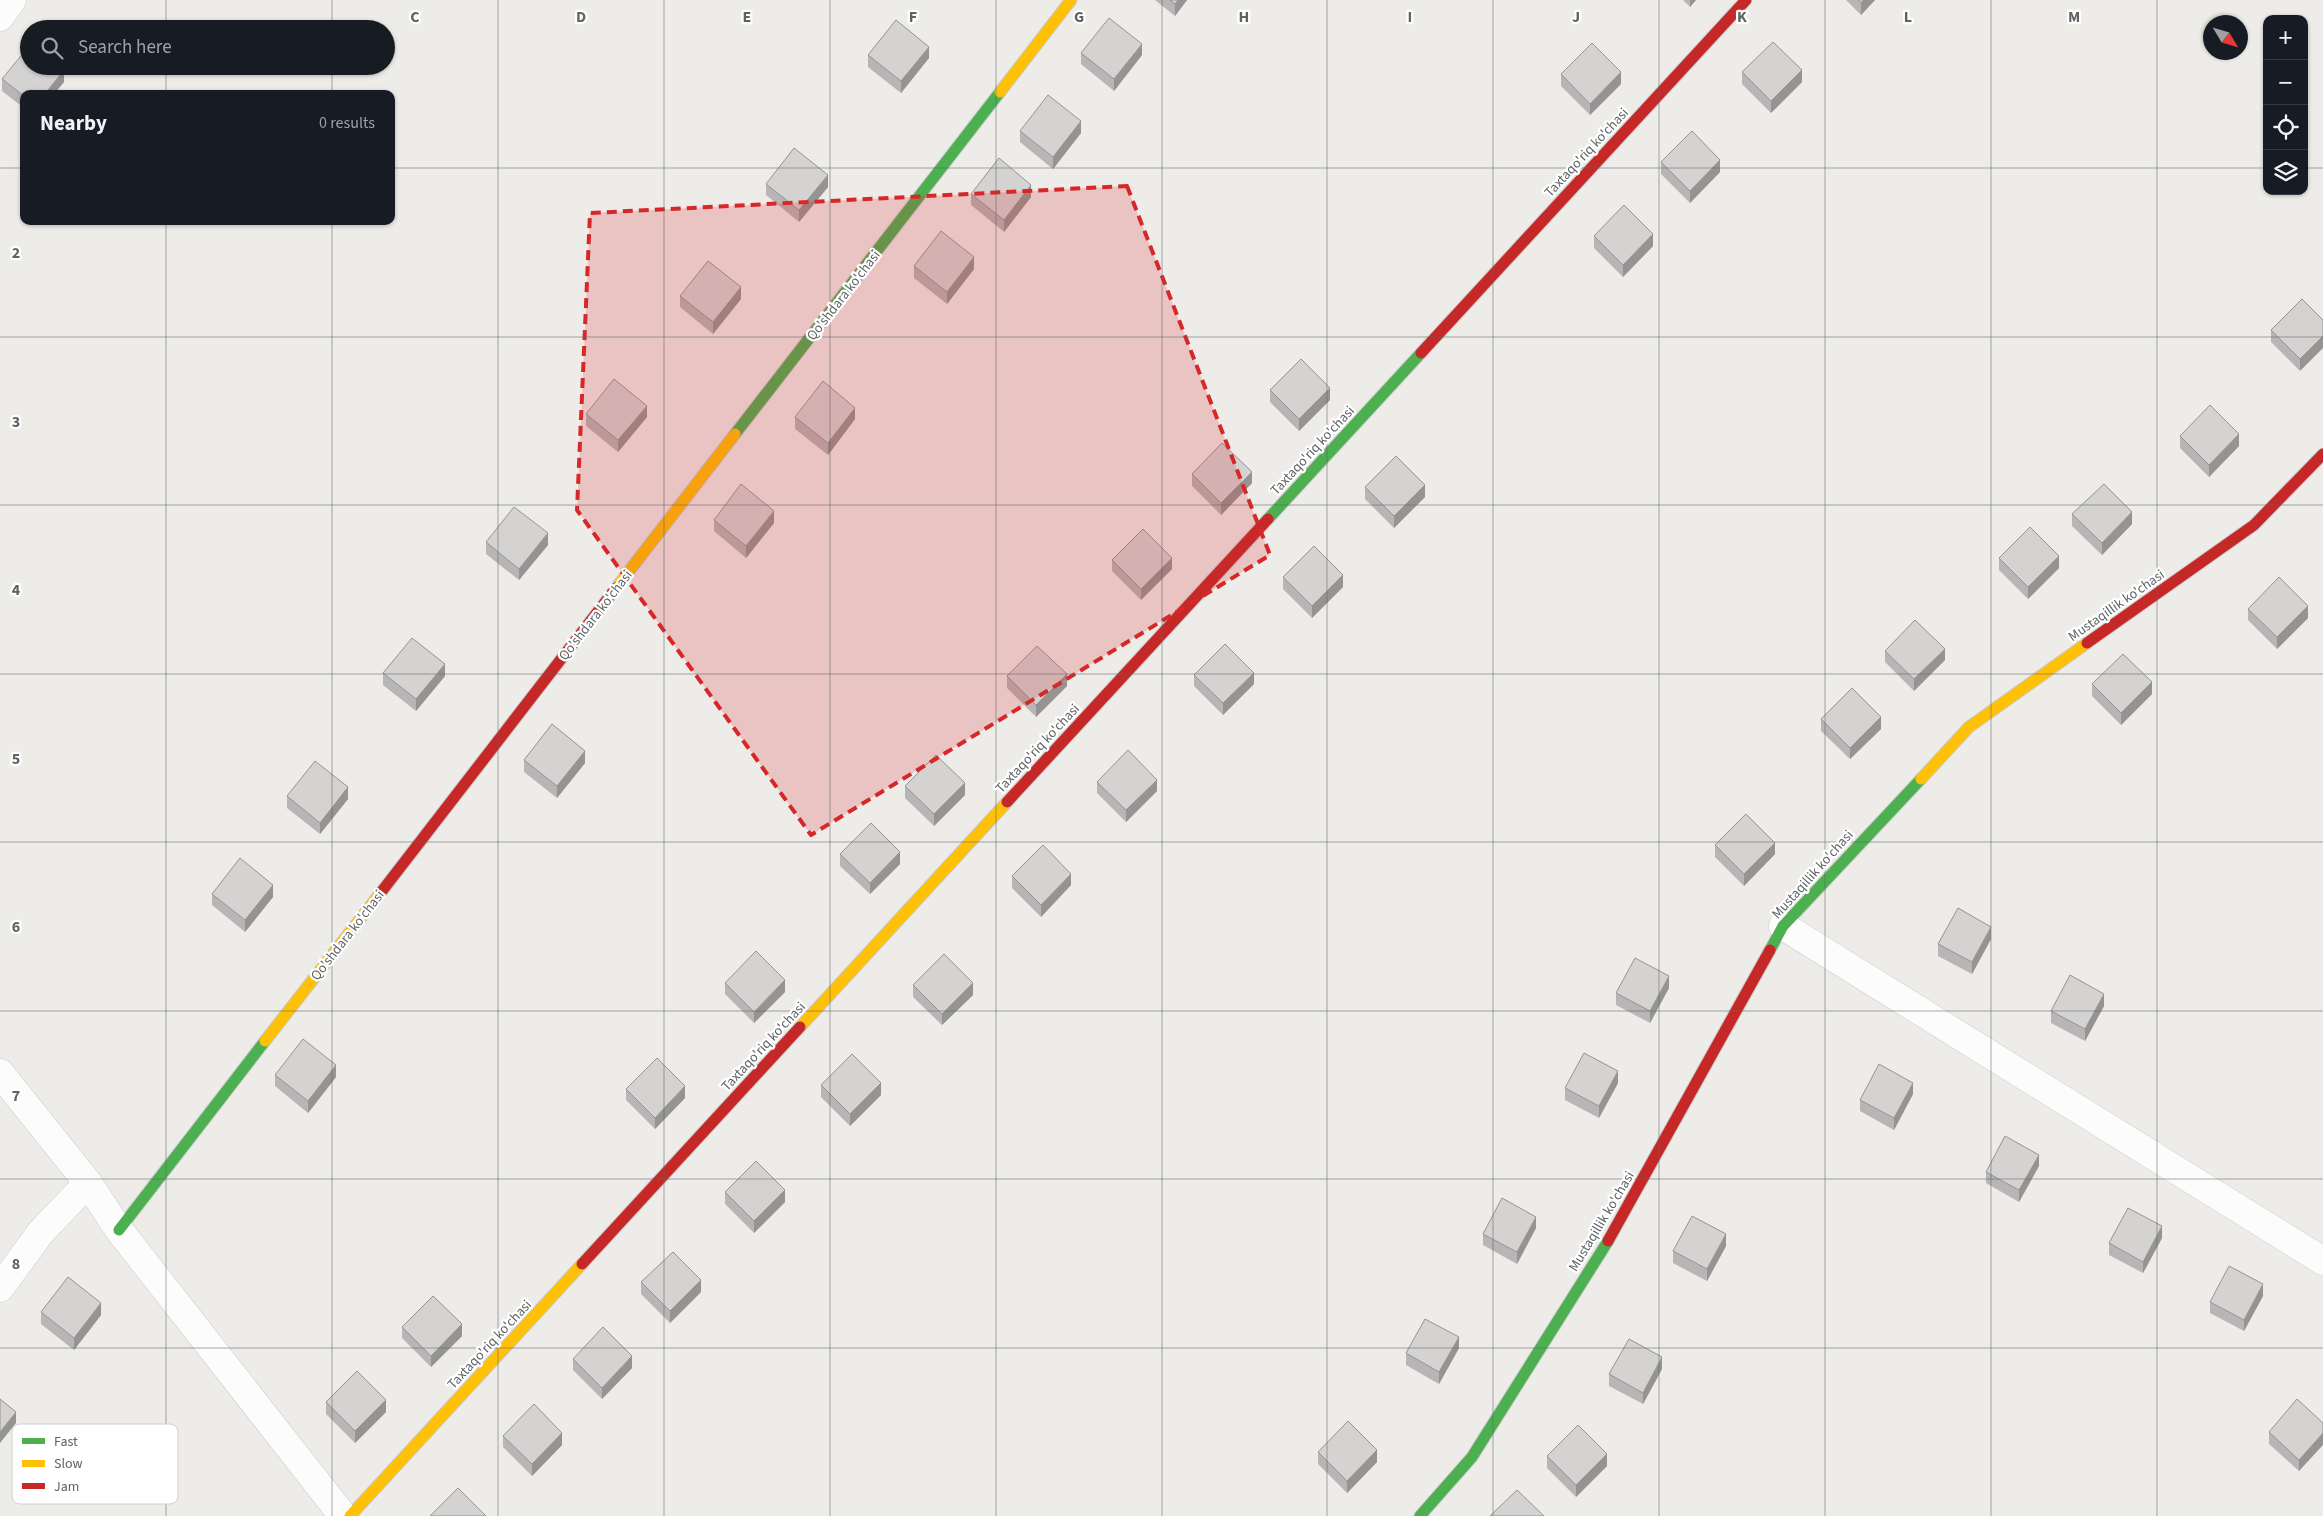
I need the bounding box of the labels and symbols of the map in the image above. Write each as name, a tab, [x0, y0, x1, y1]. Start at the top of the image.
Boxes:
text: C	[410, 6, 420, 28]
text: D	[576, 6, 586, 28]
text: E	[743, 6, 751, 28]
text: F	[909, 6, 917, 28]
text: G	[1074, 6, 1084, 28]
text: H	[1239, 6, 1249, 28]
text: I	[1408, 6, 1412, 28]
text: J	[1572, 6, 1580, 28]
text: K	[1737, 6, 1747, 28]
text: L	[1904, 6, 1912, 28]
text: M	[2068, 6, 2080, 28]
north arrow	[2203, 15, 2248, 60]
street label: Taxtaqo'riq ko'chasi	[1540, 104, 1633, 202]
text: 2	[12, 242, 20, 264]
street label: Qo'shdara ko'chasi	[802, 246, 885, 345]
street label: Taxtaqo'riq ko'chasi	[1266, 402, 1359, 500]
text: 3	[12, 411, 20, 433]
street label: Mustaqillik ko'chasi	[2064, 565, 2169, 647]
street label: Qo'shdara ko'chasi	[554, 566, 637, 665]
text: 4	[12, 579, 21, 601]
street label: Taxtaqo'riq ko'chasi	[991, 700, 1084, 798]
text: 5	[12, 748, 20, 770]
street label: Mustaqillik ko'chasi	[1767, 826, 1858, 924]
street label: Qo'shdara ko'chasi	[306, 886, 389, 985]
text: 6	[12, 916, 20, 938]
street label: Taxtaqo'riq ko'chasi	[717, 998, 810, 1096]
text: 7	[12, 1085, 20, 1107]
street label: Mustaqillik ko'chasi	[1564, 1168, 1640, 1275]
text: 8	[12, 1253, 20, 1275]
street label: Taxtaqo'riq ko'chasi	[443, 1296, 536, 1394]
legend	[12, 1424, 178, 1504]
text: Fast	[54, 1432, 78, 1452]
text: Slow	[54, 1454, 83, 1474]
text: Jam	[54, 1477, 79, 1497]

